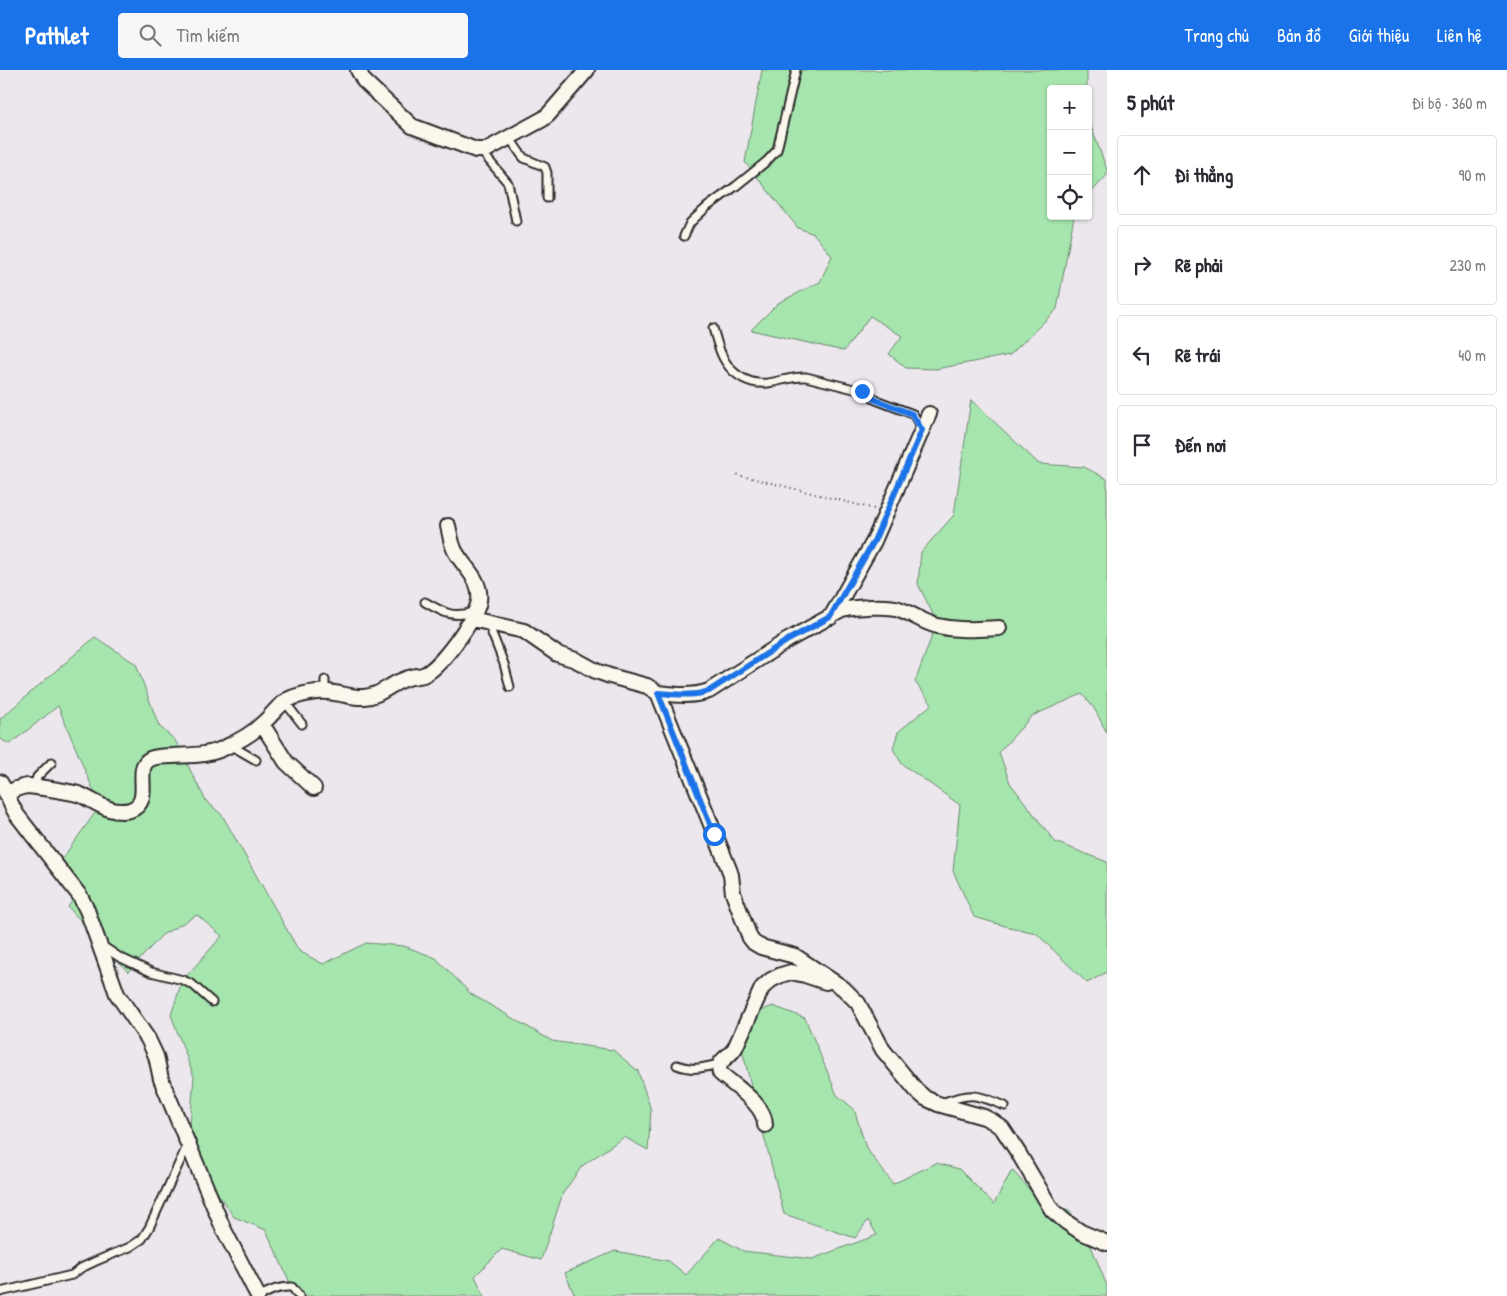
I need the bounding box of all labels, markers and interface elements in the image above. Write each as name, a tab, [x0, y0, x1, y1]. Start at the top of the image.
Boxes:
search box	[118, 13, 468, 58]
text: Pathlet	[25, 19, 88, 51]
icon: search	[136, 21, 164, 49]
text: Tìm kiếm	[176, 22, 240, 48]
text: Trang chủ	[1185, 23, 1249, 48]
text: Bản đồ	[1277, 23, 1321, 48]
text: Giới thiệu	[1349, 23, 1409, 48]
text: Liên hệ	[1437, 23, 1482, 48]
map controls	[1047, 85, 1092, 220]
button: +	[1047, 85, 1092, 130]
text: 5 phút	[1127, 88, 1174, 117]
text: Đi bộ · 360 m	[1412, 92, 1487, 114]
button: −	[1047, 130, 1092, 175]
icon: ahead	[1128, 161, 1156, 189]
text: Đi thẳng	[1175, 162, 1233, 188]
text: 90 m	[1458, 164, 1486, 186]
button: locate	[1047, 175, 1092, 220]
icon: right	[1128, 251, 1156, 279]
text: Rẽ phải	[1175, 252, 1223, 278]
text: 230 m	[1450, 254, 1486, 276]
icon: left	[1128, 341, 1156, 369]
text: Rẽ trái	[1175, 342, 1221, 368]
text: 40 m	[1458, 344, 1486, 366]
route end	[851, 380, 874, 403]
icon: arrive	[1128, 431, 1156, 459]
text: Đến nơi	[1175, 432, 1226, 458]
route start	[703, 823, 726, 846]

